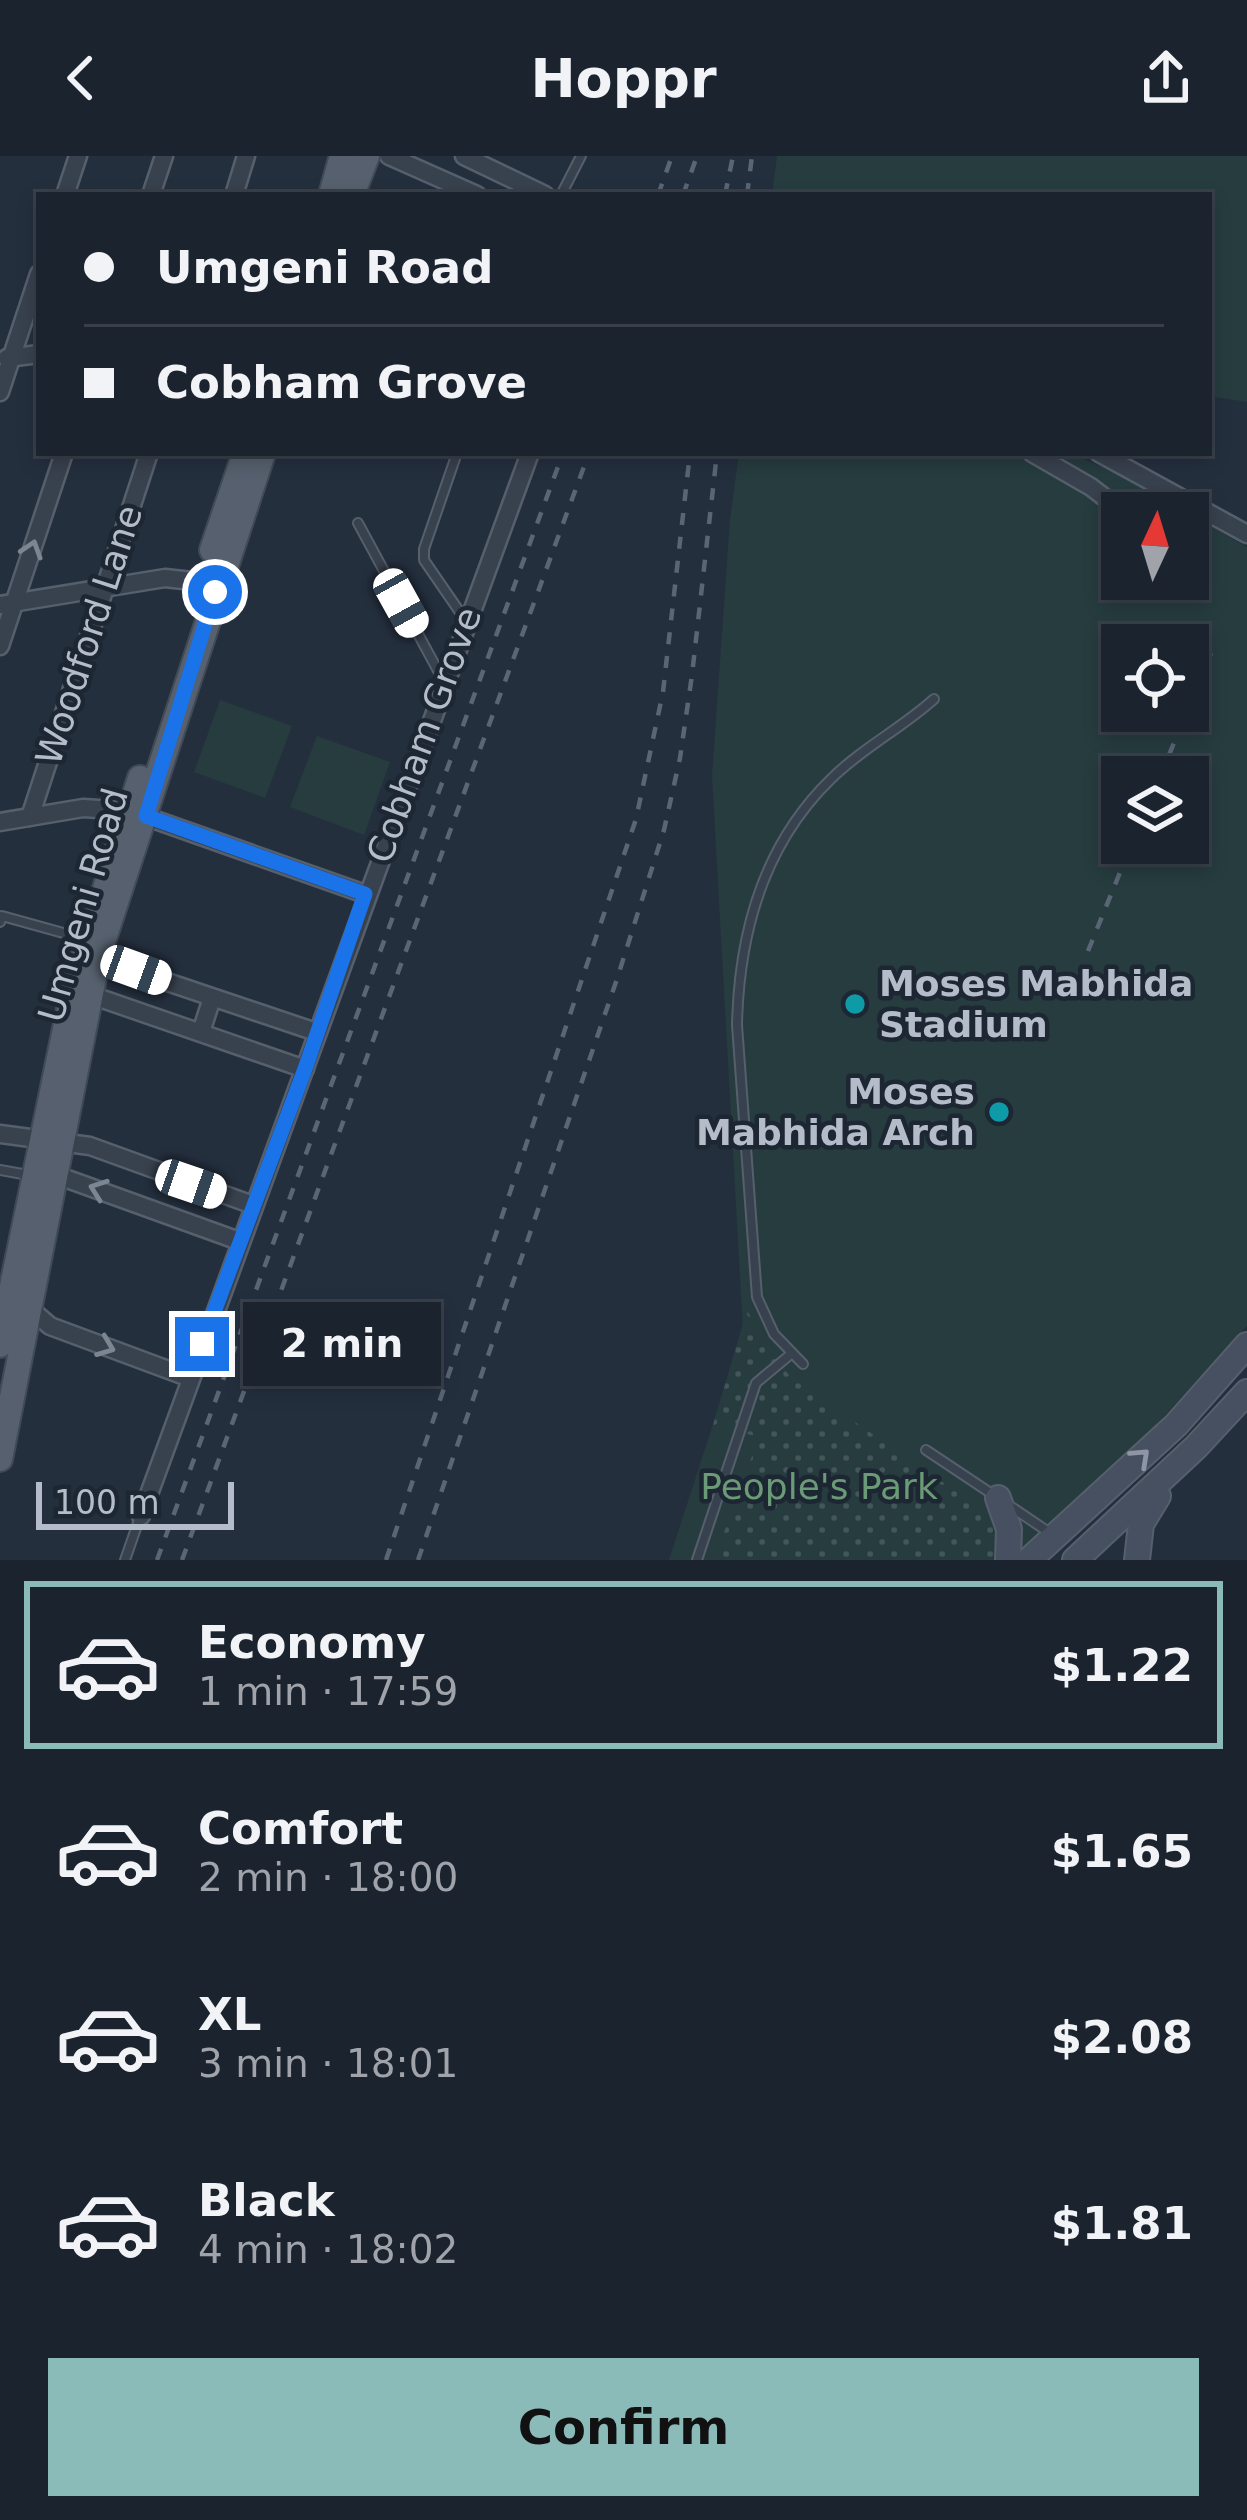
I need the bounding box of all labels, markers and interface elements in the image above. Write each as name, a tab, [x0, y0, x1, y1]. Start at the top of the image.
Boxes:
icon: back	[48, 45, 114, 111]
icon: share	[1133, 45, 1199, 111]
text: Hoppr	[530, 47, 717, 110]
text: Umgeni Road	[156, 241, 493, 294]
text: Cobham Grove	[156, 356, 527, 409]
north arrow	[1101, 492, 1209, 600]
map controls	[1101, 492, 1209, 864]
street label: Woodford Lane	[28, 500, 150, 770]
one-way arrow	[17, 539, 42, 560]
car	[368, 563, 434, 643]
route start	[188, 565, 242, 619]
street label: Cobham Grove	[359, 602, 489, 868]
button: locate	[1101, 624, 1209, 732]
button: layers	[1101, 756, 1209, 864]
street label: Umgeni Road	[30, 784, 136, 1026]
car	[96, 941, 176, 999]
place label: Moses Mabhida Stadium	[879, 963, 1193, 1045]
marker: Moses Mabhida Stadium	[842, 991, 868, 1017]
place label: Moses Mabhida Arch	[696, 1071, 975, 1153]
marker: Moses Mabhida Arch	[986, 1099, 1012, 1125]
car	[151, 1155, 231, 1213]
one-way arrow	[89, 1179, 110, 1203]
callout: 2 min	[244, 1302, 442, 1386]
route end	[175, 1317, 229, 1371]
text: 2 min	[281, 1321, 403, 1366]
one-way arrow	[94, 1332, 115, 1357]
one-way arrow	[1128, 1450, 1149, 1472]
park label: People's Park	[700, 1466, 938, 1507]
scale bar	[36, 1476, 234, 1529]
text: 100 m	[54, 1483, 160, 1522]
icon: car	[54, 1611, 162, 1719]
text: Economy	[198, 1616, 426, 1669]
text: $1.22	[1051, 1639, 1193, 1692]
text: 1 min · 17:59	[198, 1669, 458, 1714]
icon: car	[54, 1797, 162, 1905]
text: Comfort	[198, 1802, 403, 1855]
text: $1.65	[1051, 1825, 1193, 1878]
text: 2 min · 18:00	[198, 1855, 458, 1900]
icon: car	[54, 1983, 162, 2091]
text: XL	[198, 1988, 261, 2041]
text: $2.08	[1051, 2011, 1193, 2064]
text: 3 min · 18:01	[198, 2041, 458, 2086]
icon: car	[54, 2169, 162, 2277]
text: Black	[198, 2174, 335, 2227]
text: $1.81	[1051, 2197, 1193, 2250]
text: 4 min · 18:02	[198, 2227, 458, 2272]
button: Confirm	[48, 2358, 1199, 2496]

